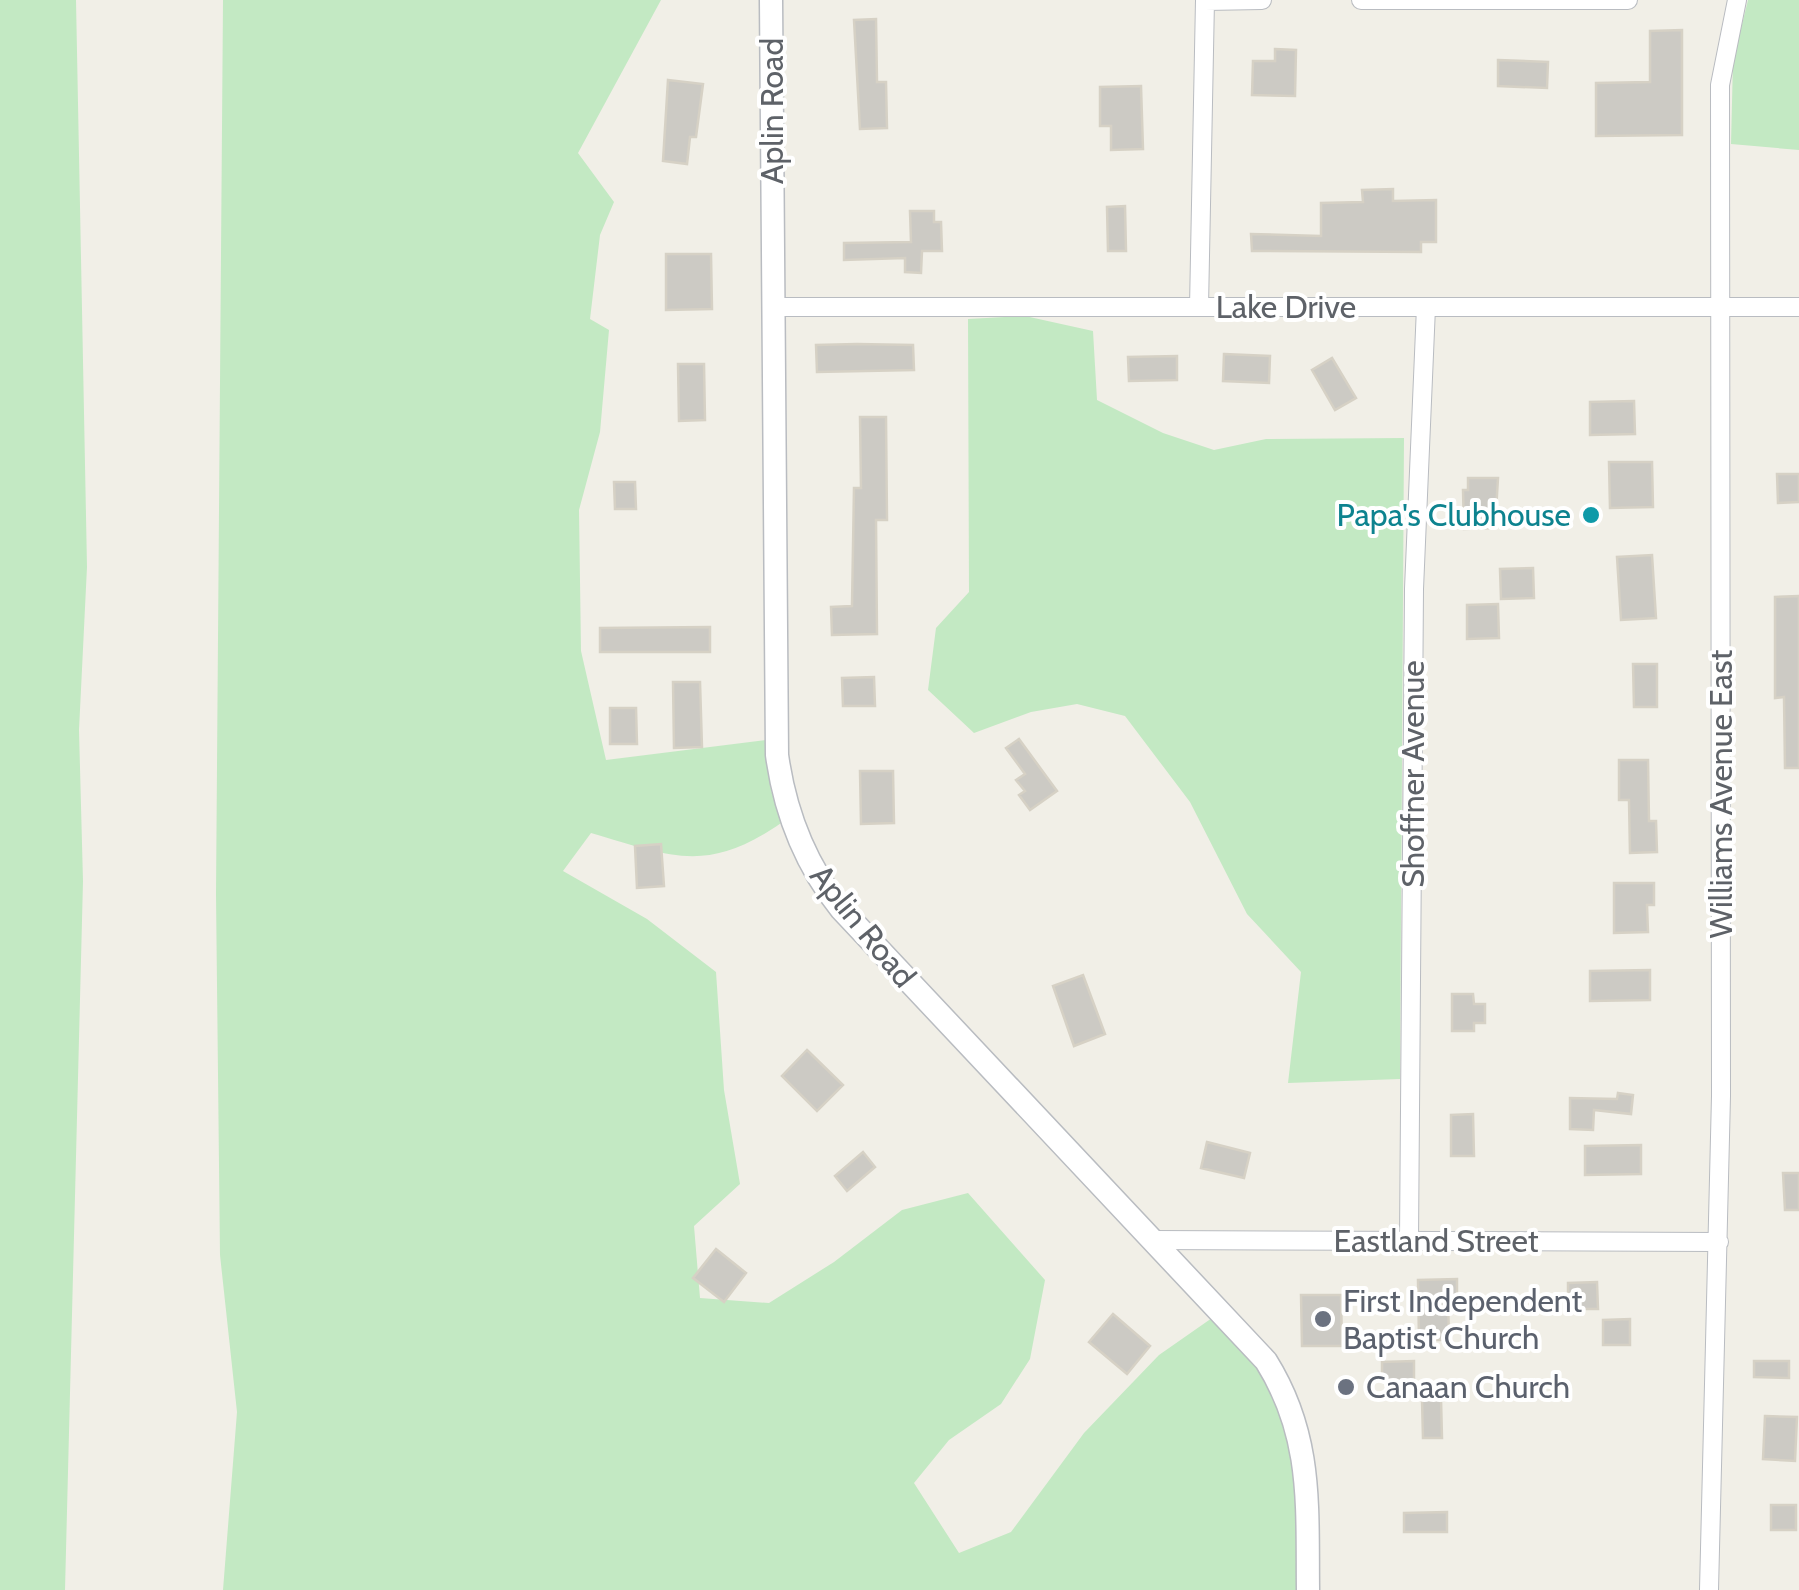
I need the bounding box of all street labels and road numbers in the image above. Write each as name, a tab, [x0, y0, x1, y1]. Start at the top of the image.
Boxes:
street label: Aplin Road	[752, 38, 791, 184]
street label: Lake Drive	[1216, 287, 1356, 326]
street label: Williams Avenue East	[1701, 650, 1740, 938]
street label: Shoffner Avenue	[1393, 660, 1432, 888]
street label: Aplin Road	[802, 857, 925, 995]
street label: Eastland Street	[1333, 1221, 1539, 1260]

